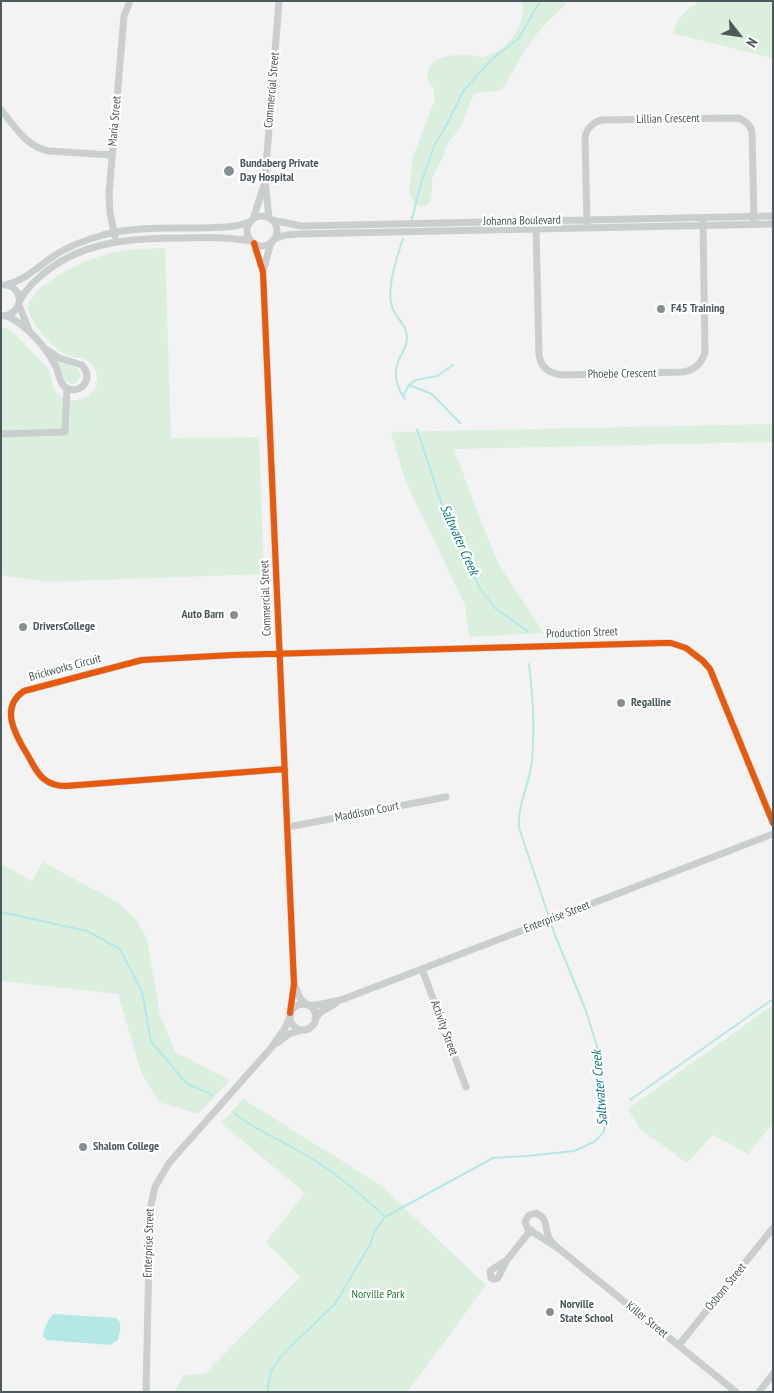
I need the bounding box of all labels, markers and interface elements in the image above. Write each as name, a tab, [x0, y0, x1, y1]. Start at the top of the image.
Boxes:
north arrow	[714, 10, 764, 60]
text: N	[742, 35, 762, 50]
street label: Commercial Street	[262, 51, 282, 129]
street label: Maria Street	[106, 95, 124, 147]
street label: Lillian Crescent	[636, 111, 700, 127]
place label: Bundaberg Private Day Hospital	[240, 157, 319, 185]
marker: Bundaberg Private Day Hospital	[222, 164, 236, 178]
street label: Johanna Boulevard	[483, 213, 561, 229]
place label: F45 Training	[671, 302, 725, 316]
marker: F45 Training	[655, 303, 667, 315]
street label: Phoebe Crescent	[587, 366, 657, 382]
water label: Saltwater Creek	[436, 502, 482, 578]
street label: Commercial Street	[257, 560, 275, 636]
place label: Auto Barn	[182, 608, 224, 622]
marker: Auto Barn	[228, 609, 240, 621]
place label: DriversCollege	[33, 620, 95, 634]
marker: DriversCollege	[17, 621, 29, 633]
street label: Production Street	[546, 625, 618, 641]
street label: Brickworks Circuit	[27, 651, 103, 685]
place label: Regalline	[631, 696, 671, 710]
marker: Regalline	[615, 697, 627, 709]
street label: Maddison Court	[334, 799, 400, 825]
street label: Enterprise Street	[522, 898, 592, 936]
street label: Activity Street	[427, 998, 461, 1058]
water label: Saltwater Creek	[588, 1049, 612, 1127]
place label: Shalom College	[93, 1140, 159, 1154]
marker: Shalom College	[77, 1141, 89, 1153]
street label: Enterprise Street	[141, 1208, 157, 1278]
street label: Osborn Street	[702, 1260, 750, 1314]
park label: Norville Park	[351, 1288, 405, 1302]
place label: Norville State School	[560, 1298, 613, 1326]
street label: Killer Street	[623, 1299, 671, 1341]
marker: Norville State School	[544, 1306, 556, 1318]

